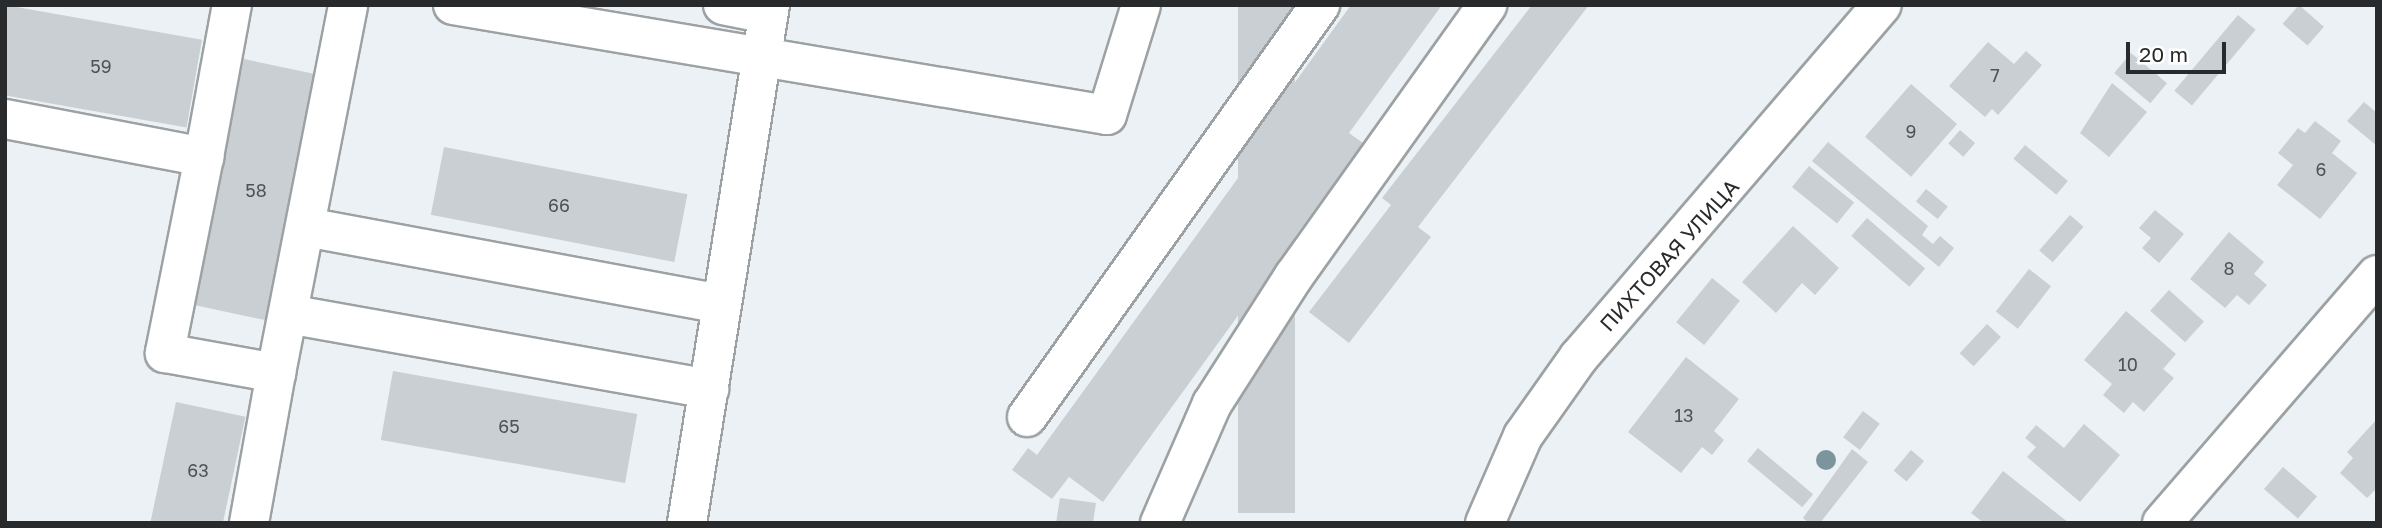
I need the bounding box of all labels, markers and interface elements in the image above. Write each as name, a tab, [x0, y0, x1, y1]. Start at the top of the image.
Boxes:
scale bar	[2130, 28, 2230, 72]
text: 20 m	[2139, 41, 2188, 67]
house number: 59	[90, 55, 112, 77]
house number: 7	[1990, 64, 2000, 86]
house number: 9	[1906, 120, 1916, 142]
house number: 6	[2316, 158, 2326, 180]
street label: ПИХТОВАЯ УЛИЦА	[1594, 174, 1744, 336]
house number: 58	[245, 179, 267, 201]
house number: 66	[548, 194, 570, 216]
house number: 8	[2224, 257, 2234, 279]
house number: 10	[2118, 353, 2138, 375]
house number: 13	[1674, 404, 1694, 426]
house number: 65	[498, 415, 520, 437]
house number: 63	[187, 459, 209, 481]

